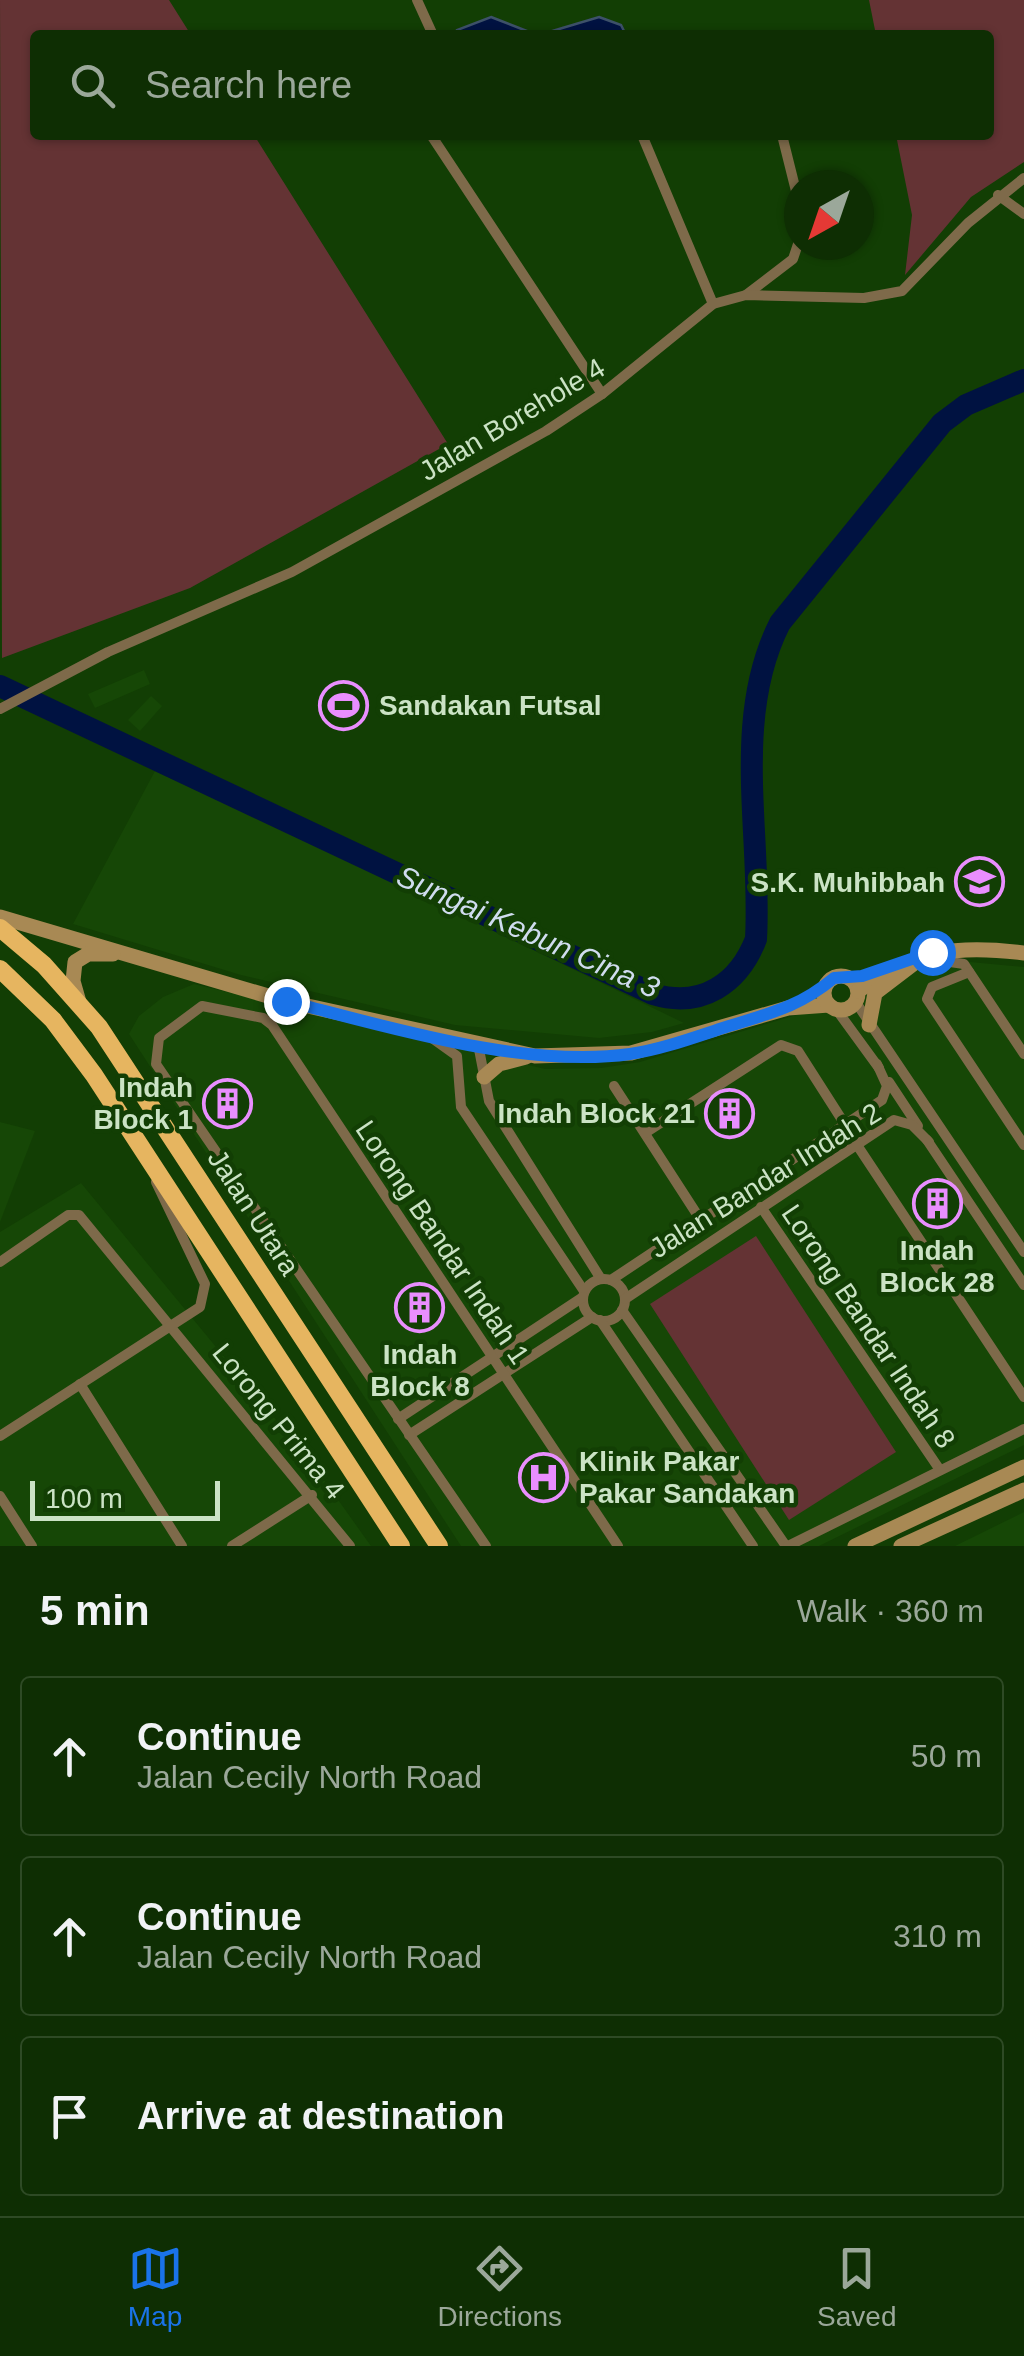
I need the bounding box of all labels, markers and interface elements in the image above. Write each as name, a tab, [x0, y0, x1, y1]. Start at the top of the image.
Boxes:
search box	[30, 30, 994, 140]
icon: search	[65, 58, 120, 113]
text: Search here	[145, 64, 352, 106]
north arrow	[784, 170, 874, 260]
street label: Jalan Borehole 4	[414, 352, 610, 487]
sports icon: Sandakan Futsal	[318, 679, 370, 731]
place label: Sandakan Futsal	[379, 690, 602, 721]
school or university icon: S.K. Muhibbah	[954, 856, 1006, 908]
water label: Sungai Kebun Cina 3	[392, 859, 665, 1004]
place label: S.K. Muhibbah	[751, 867, 945, 898]
route start	[910, 930, 956, 976]
route end	[264, 979, 310, 1025]
place label: Indah Block 1	[93, 1072, 193, 1135]
building icon: Indah Block 1	[202, 1077, 254, 1129]
building icon: Indah Block 21	[704, 1087, 756, 1139]
street label: Jalan Bandar Indah 2	[644, 1097, 886, 1264]
place label: Indah Block 21	[497, 1098, 695, 1129]
street label: Lorong Bandar Indah 1	[350, 1115, 536, 1370]
street label: Jalan Utara	[202, 1144, 306, 1281]
building icon: Indah Block 28	[911, 1177, 963, 1229]
street label: Lorong Bandar Indah 8	[776, 1199, 962, 1454]
place label: Indah Block 28	[879, 1235, 995, 1298]
building icon: Indah Block 8	[394, 1281, 446, 1333]
street label: Lorong Prima 4	[206, 1337, 351, 1505]
place label: Indah Block 8	[370, 1339, 470, 1402]
place label: Klinik Pakar Pakar Sandakan	[579, 1446, 795, 1509]
hospital icon: Klinik Pakar Pakar Sandakan	[518, 1451, 570, 1503]
scale bar	[30, 1476, 220, 1520]
text: 100 m	[45, 1483, 123, 1514]
text: 5 min	[40, 1587, 150, 1634]
text: Walk · 360 m	[797, 1593, 984, 1629]
text: Continue	[137, 1716, 302, 1758]
icon: ahead	[42, 1729, 97, 1784]
text: 50 m	[911, 1738, 982, 1774]
text: Jalan Cecily North Road	[137, 1759, 482, 1795]
text: Continue	[137, 1896, 302, 1938]
icon: ahead	[42, 1909, 97, 1964]
text: 310 m	[893, 1918, 982, 1954]
text: Jalan Cecily North Road	[137, 1939, 482, 1975]
icon: arrive	[42, 2089, 97, 2144]
text: Arrive at destination	[137, 2095, 504, 2137]
tab: Map	[128, 2241, 183, 2333]
tab: Directions	[438, 2241, 562, 2333]
tab: Saved	[817, 2241, 896, 2333]

